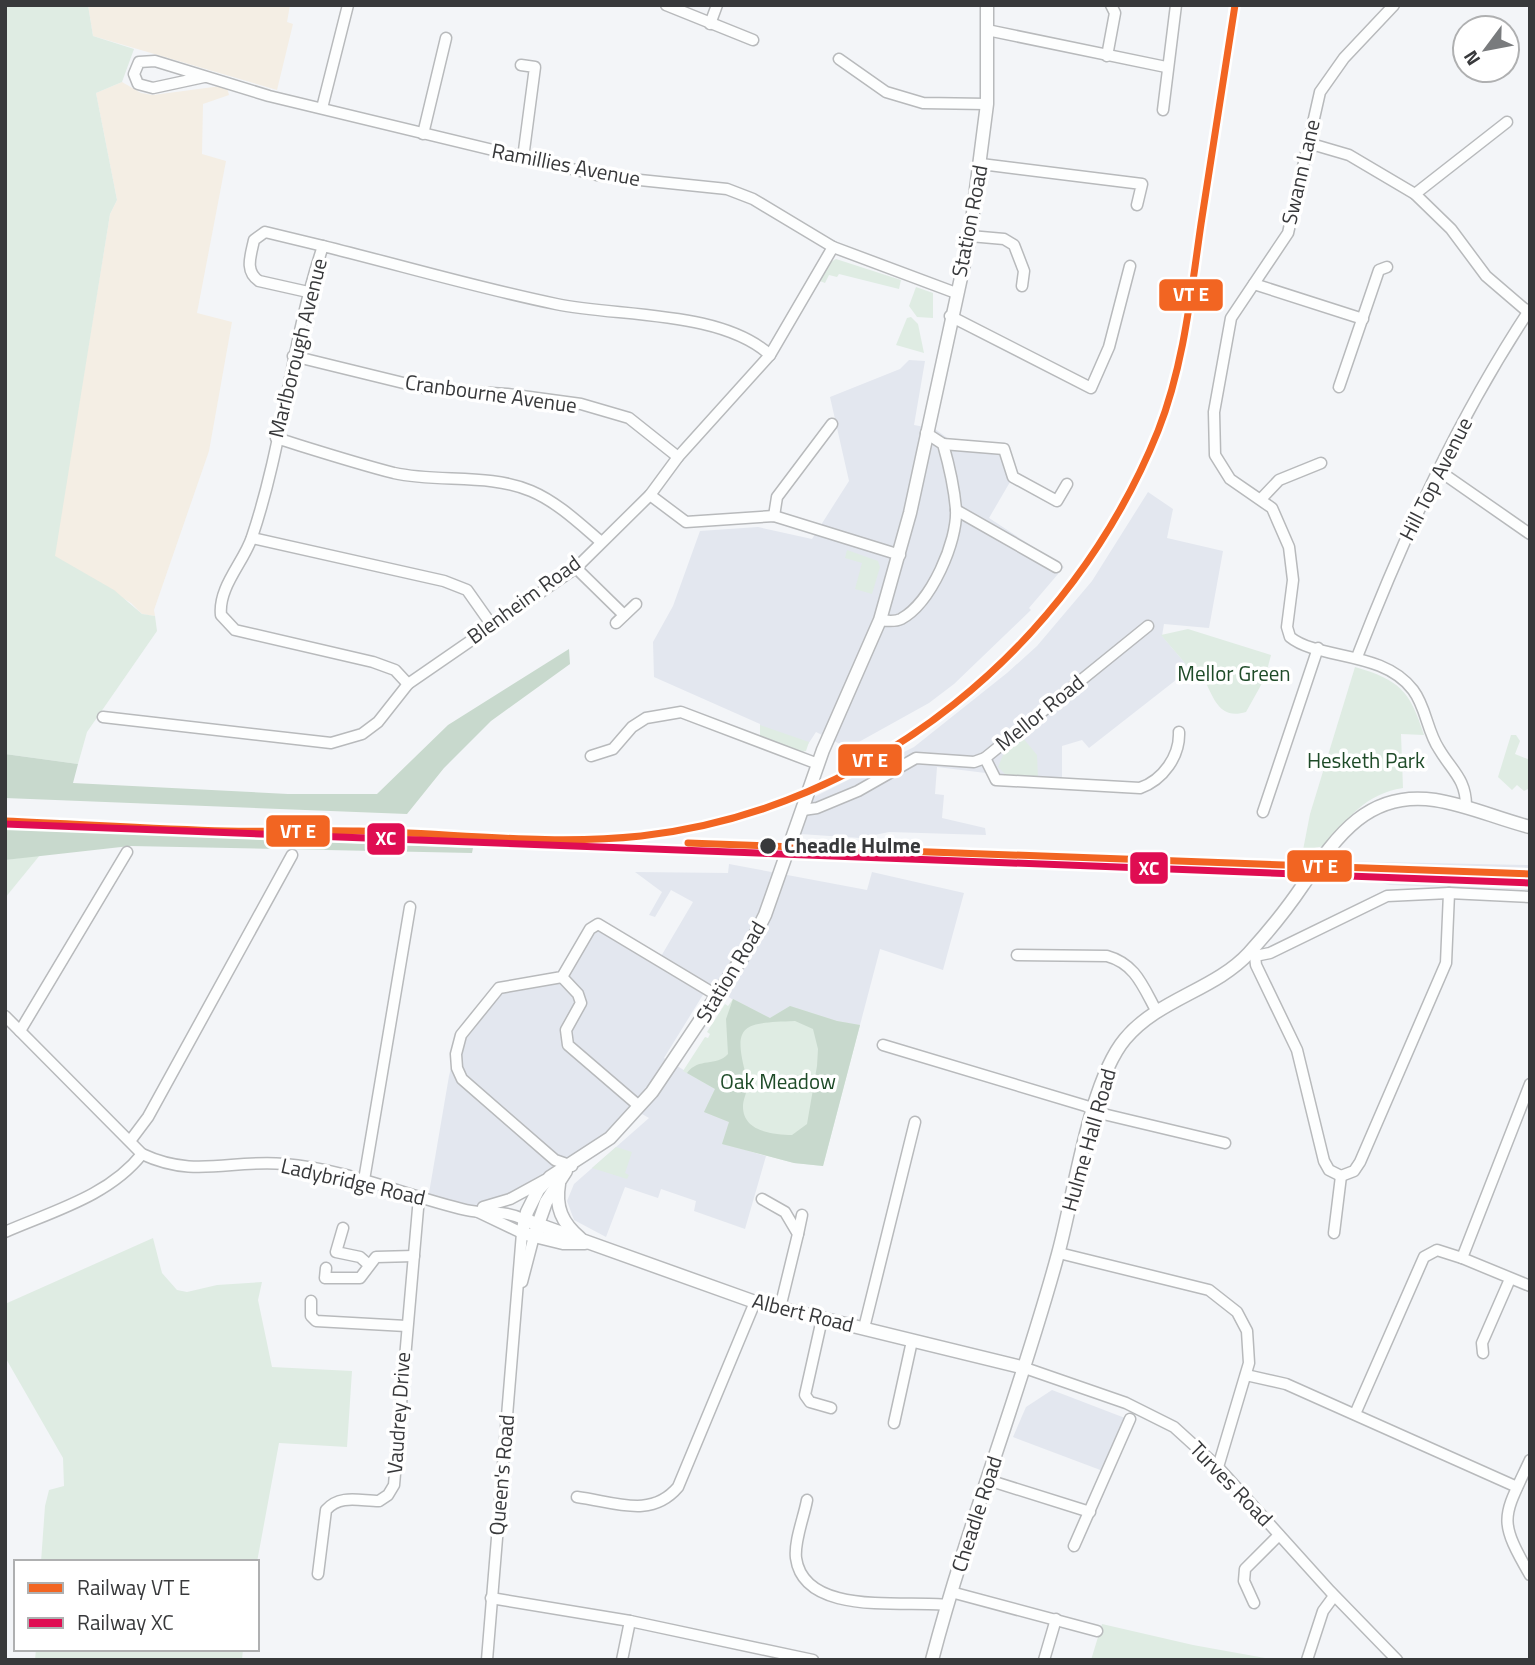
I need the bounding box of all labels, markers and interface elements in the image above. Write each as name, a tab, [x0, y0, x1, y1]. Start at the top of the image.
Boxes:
north arrow	[1451, 14, 1521, 84]
text: N	[1455, 45, 1487, 72]
street label: Swann Lane	[1272, 116, 1328, 228]
street label: Ramillies Avenue	[489, 134, 643, 194]
street label: Station Road	[942, 162, 996, 280]
street label: Marlborough Avenue	[259, 255, 335, 441]
line badge: VT E	[1158, 278, 1224, 312]
text: VT E	[1173, 279, 1209, 308]
street label: Cranbourne Avenue	[403, 365, 579, 421]
street label: Hill Top Avenue	[1390, 411, 1480, 546]
street label: Blenheim Road	[460, 547, 587, 651]
park label: Mellor Green	[1177, 657, 1291, 689]
street label: Mellor Road	[988, 666, 1091, 758]
line badge: VT E	[837, 743, 903, 777]
park label: Hesketh Park	[1307, 744, 1425, 776]
text: VT E	[852, 745, 888, 774]
line badge: VT E	[265, 814, 331, 848]
text: VT E	[280, 816, 316, 845]
line badge: XC	[366, 822, 406, 856]
text: XC	[376, 823, 396, 852]
place label: Cheadle Hulme	[784, 829, 921, 861]
marker: Cheadle Hulme	[758, 836, 778, 856]
line badge: VT E	[1286, 849, 1353, 883]
line badge: XC	[1129, 851, 1169, 885]
text: VT E	[1302, 851, 1338, 880]
text: XC	[1139, 853, 1159, 882]
street label: Station Road	[687, 915, 773, 1028]
street label: Hulme Hall Road	[1052, 1064, 1124, 1215]
park label: Oak Meadow	[720, 1065, 836, 1097]
street label: Ladybridge Road	[278, 1149, 429, 1213]
street label: Albert Road	[749, 1284, 857, 1340]
street label: Vaudrey Drive	[378, 1351, 418, 1475]
street label: Queen's Road	[480, 1413, 522, 1537]
street label: Turves Road	[1183, 1433, 1281, 1533]
street label: Cheadle Road	[942, 1451, 1010, 1576]
legend	[14, 1560, 259, 1651]
text: Railway VT E	[77, 1571, 190, 1603]
text: Railway XC	[77, 1606, 174, 1638]

